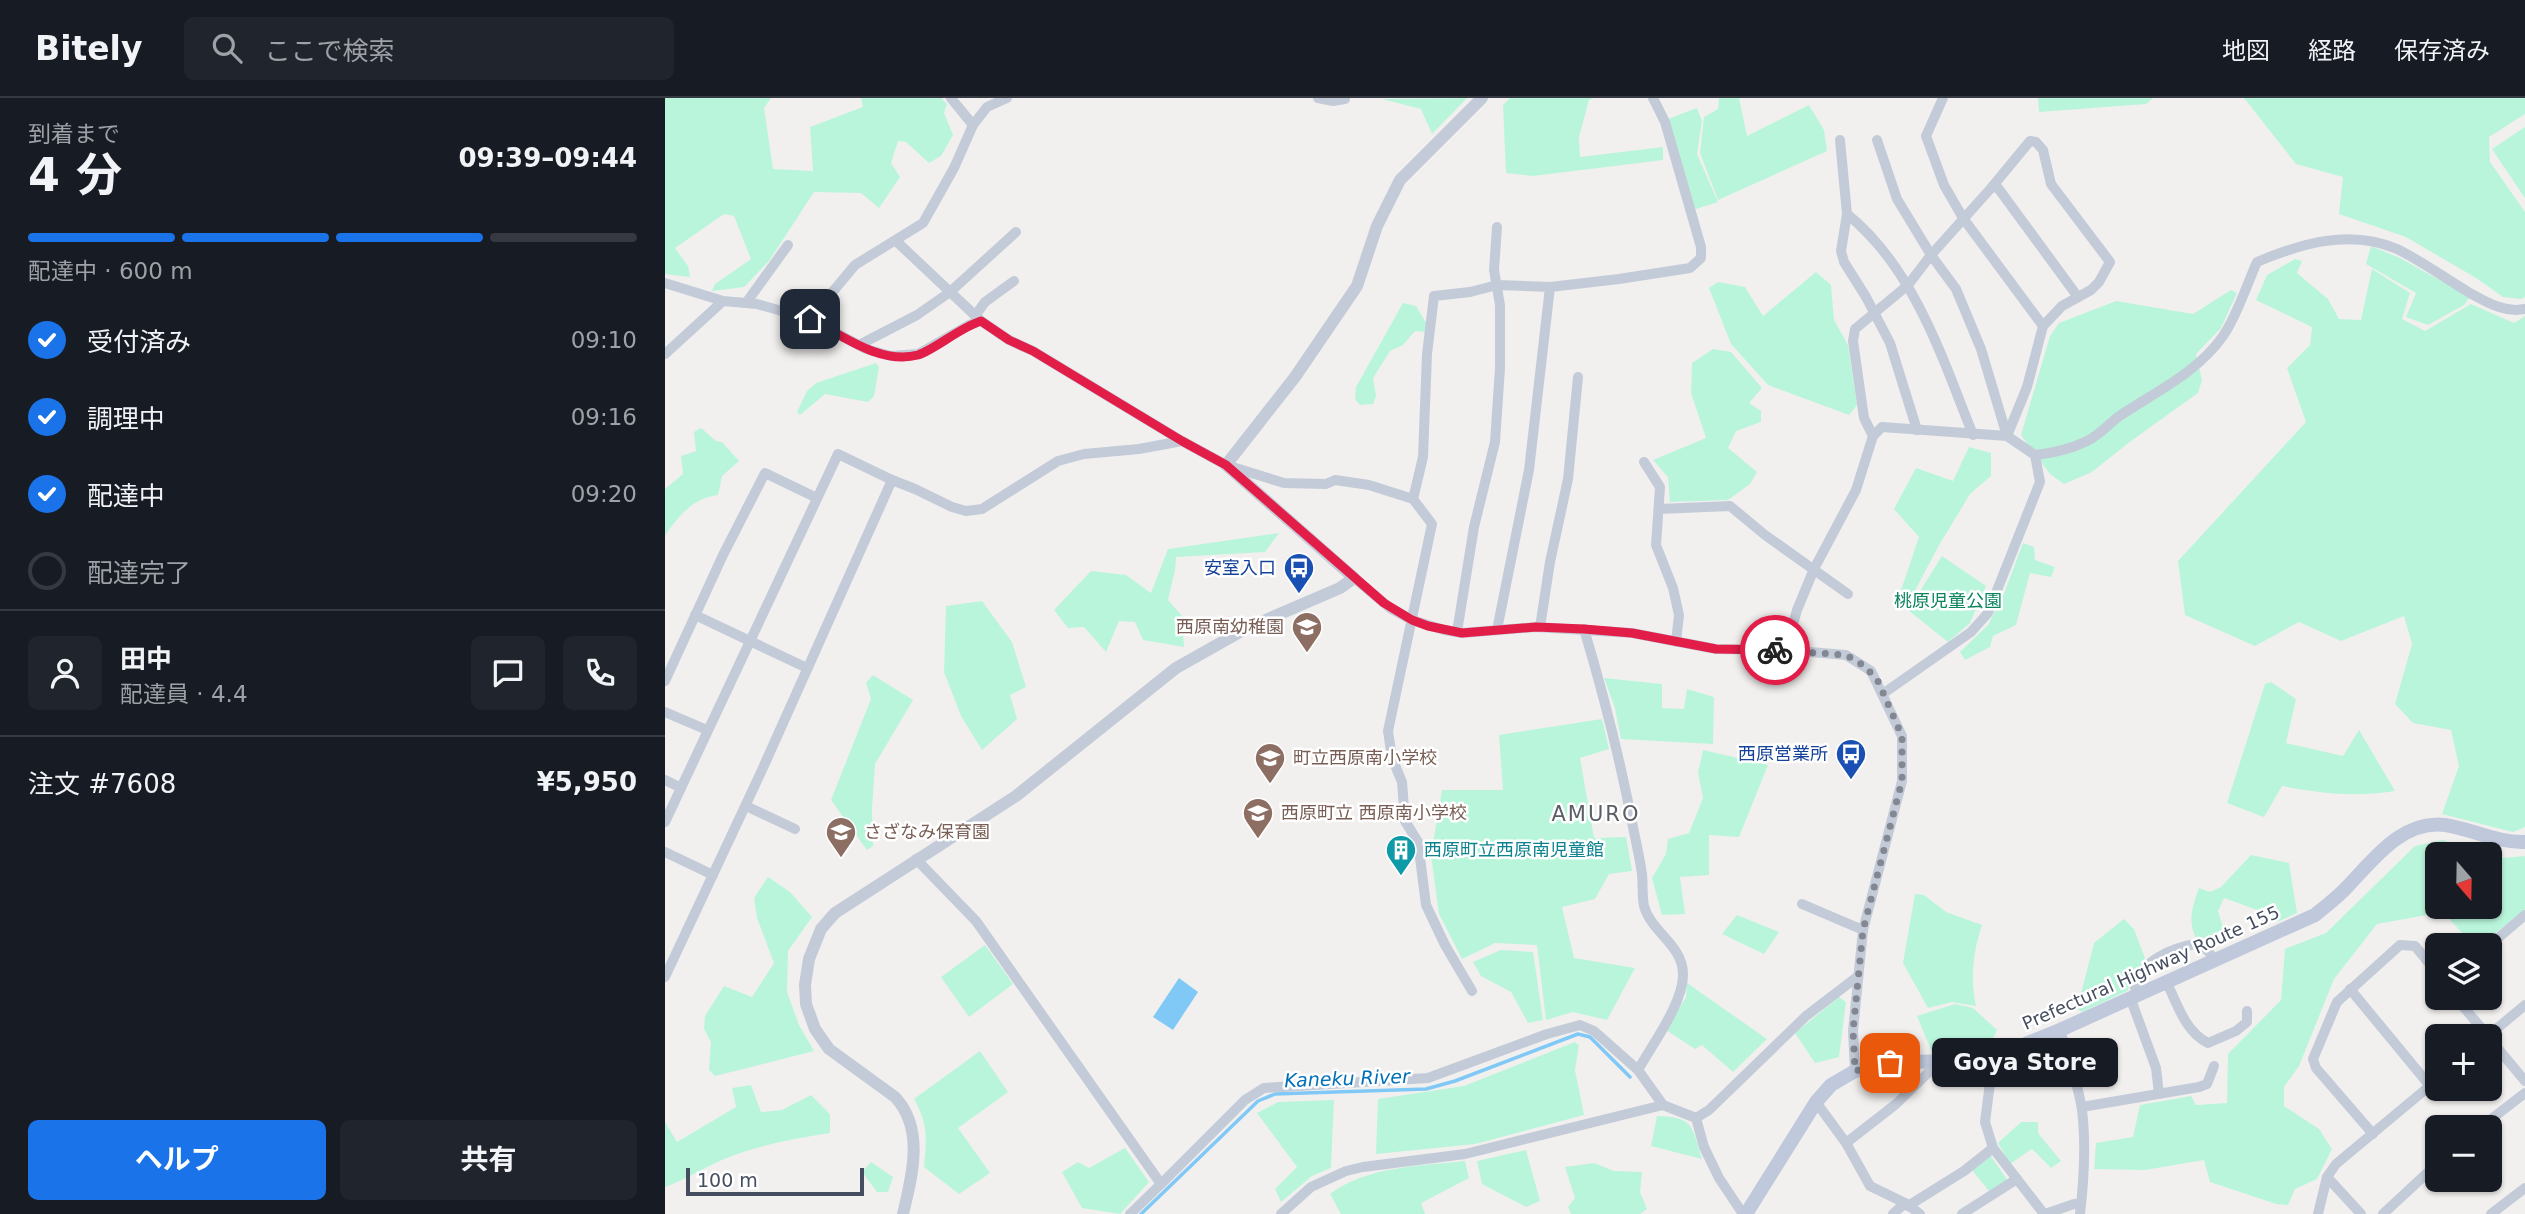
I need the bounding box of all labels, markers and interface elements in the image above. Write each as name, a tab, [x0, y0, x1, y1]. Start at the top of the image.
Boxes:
search box	[184, 17, 674, 80]
text: Bitely	[35, 29, 142, 68]
icon: search	[208, 29, 246, 67]
text: ここで検索	[264, 36, 394, 66]
text: 地図	[2222, 37, 2270, 65]
text: 経路	[2308, 37, 2356, 65]
text: 保存済み	[2394, 37, 2490, 65]
text: 到着まで	[28, 121, 120, 147]
text: 09:39–09:44	[458, 143, 637, 173]
text: 4 分	[28, 148, 122, 202]
text: 配達中 · 600 m	[28, 258, 193, 284]
pin	[780, 289, 840, 349]
icon: home	[791, 300, 829, 338]
icon: check	[28, 321, 66, 359]
text: 受付済み	[87, 327, 191, 357]
text: 09:10	[571, 327, 637, 353]
icon: check	[28, 398, 66, 436]
text: 調理中	[87, 404, 165, 434]
text: 09:16	[571, 404, 637, 430]
icon: check	[28, 475, 66, 513]
text: 配達中	[87, 481, 165, 511]
text: 09:20	[571, 481, 637, 507]
bus stop icon: 安室入口	[1282, 551, 1316, 595]
place label: 安室入口	[1204, 557, 1276, 578]
text: 配達完了	[87, 558, 191, 588]
park label: 桃原児童公園	[1894, 590, 2002, 611]
school or university icon: 西原南幼稚園	[1290, 610, 1324, 654]
courier	[1740, 615, 1810, 685]
place label: 西原南幼稚園	[1176, 616, 1284, 637]
icon: bike	[1756, 631, 1794, 669]
button: person	[28, 636, 102, 710]
button: chat	[471, 636, 545, 710]
button: phone	[563, 636, 637, 710]
text: 田中	[120, 644, 172, 674]
text: 配達員 · 4.4	[120, 681, 248, 707]
bus stop icon: 西原営業所	[1834, 737, 1868, 781]
school or university icon: 町立西原南小学校	[1253, 741, 1287, 785]
place label: 西原営業所	[1738, 743, 1828, 764]
place label: 町立西原南小学校	[1293, 747, 1437, 768]
text: ¥5,950	[537, 767, 637, 797]
text: 注文 #7608	[28, 769, 176, 799]
school or university icon: 西原町立 西原南小学校	[1241, 796, 1275, 840]
place label: 西原町立 西原南小学校	[1281, 802, 1467, 823]
district label: AMURO	[1552, 802, 1640, 826]
school or university icon: さざなみ保育園	[824, 815, 858, 859]
place label: さざなみ保育園	[864, 821, 990, 842]
building icon: 西原町立西原南児童館	[1384, 833, 1418, 877]
place label: 西原町立西原南児童館	[1424, 839, 1604, 860]
north arrow	[2425, 842, 2503, 919]
map controls	[2425, 842, 2502, 1192]
street label: Prefectural Highway Route 155	[2019, 901, 2283, 1034]
button: layers	[2425, 933, 2502, 1010]
button: +	[2425, 1024, 2502, 1101]
pin	[1860, 1033, 1920, 1093]
callout: Goya Store	[1932, 1038, 2117, 1088]
icon: bag	[1871, 1044, 1909, 1082]
text: Goya Store	[1953, 1049, 2097, 1075]
water label: Kaneku River	[1284, 1065, 1411, 1091]
button: −	[2425, 1115, 2502, 1192]
button: ヘルプ	[28, 1120, 326, 1200]
button: 共有	[340, 1120, 637, 1200]
scale bar	[686, 1165, 865, 1197]
text: 100 m	[697, 1169, 758, 1191]

